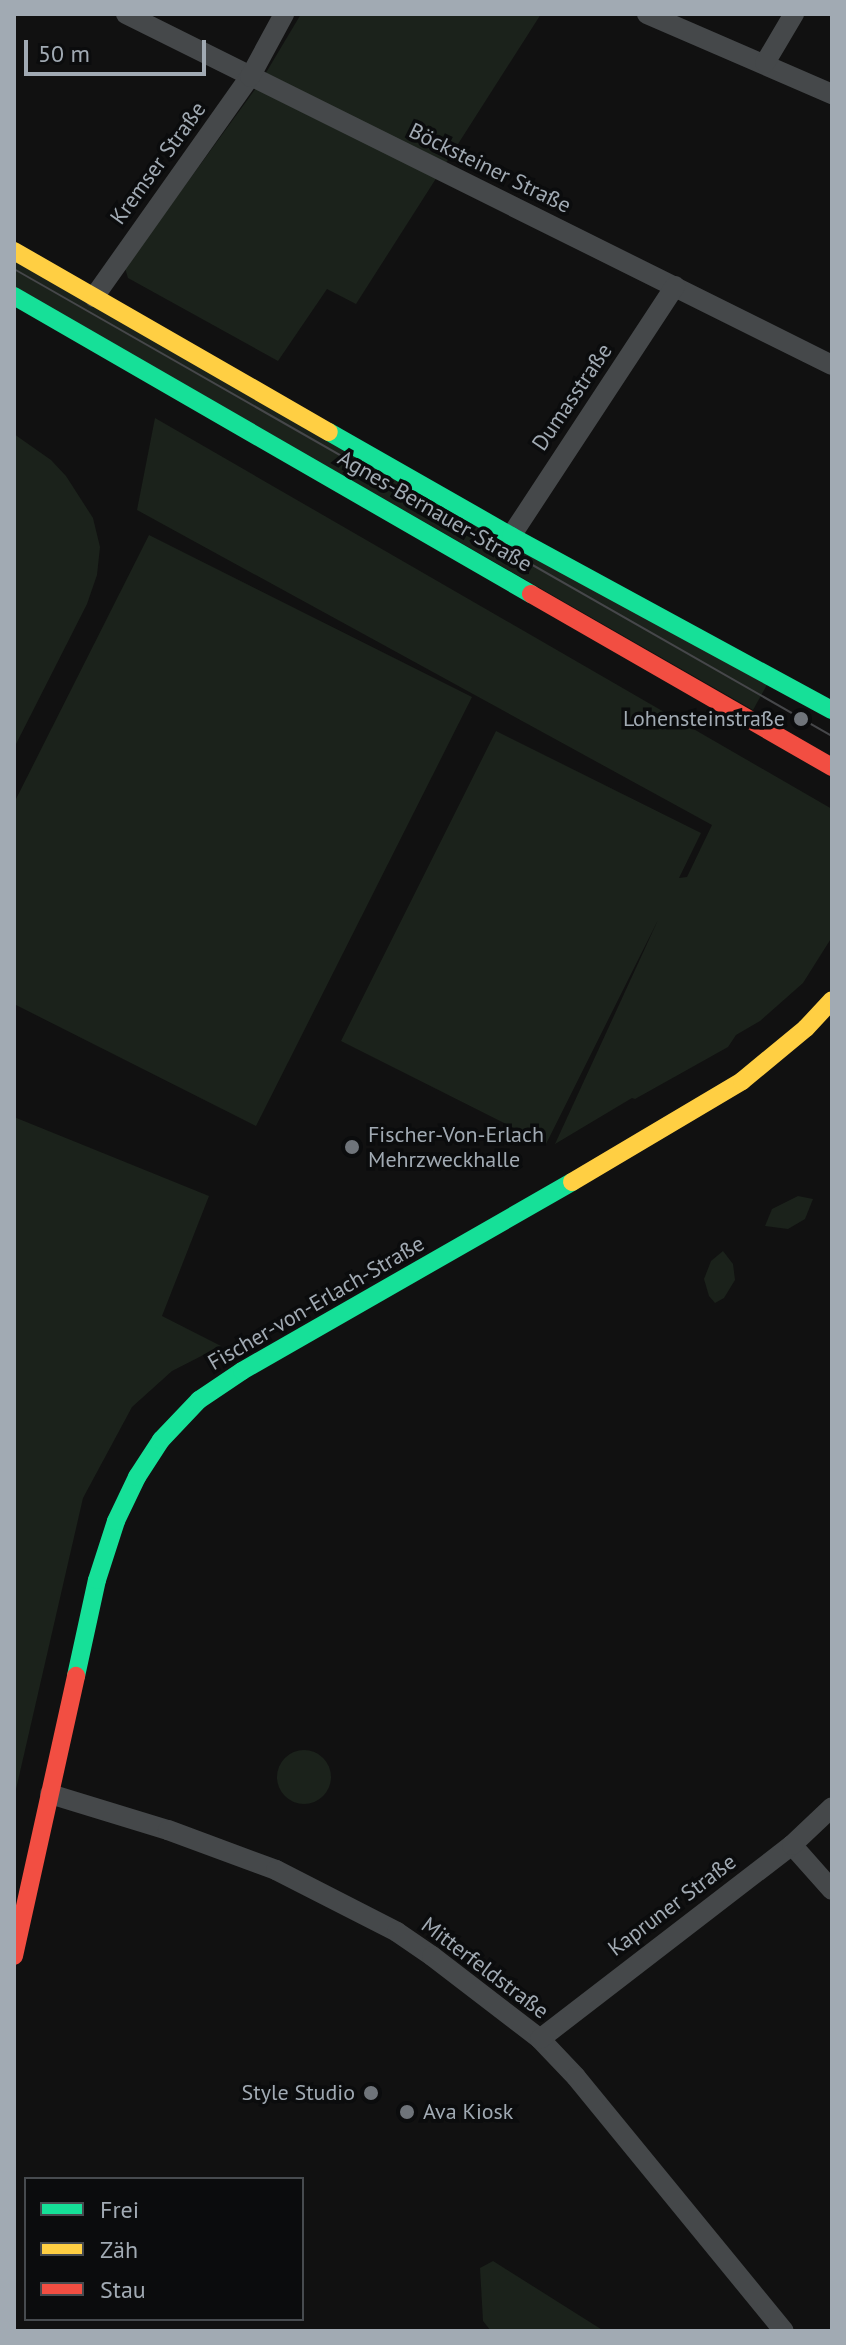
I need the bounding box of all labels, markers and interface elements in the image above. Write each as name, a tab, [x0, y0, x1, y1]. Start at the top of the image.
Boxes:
scale bar	[28, 24, 210, 74]
text: 50 m	[38, 38, 90, 69]
street label: Kremser Straße	[105, 97, 211, 229]
street label: Böcksteiner Straße	[405, 117, 575, 219]
street label: Dumasstraße	[526, 338, 618, 456]
street label: Agnes-Bernauer-Straße	[333, 445, 537, 577]
place label: Lohensteinstraße	[623, 706, 785, 732]
marker: Lohensteinstraße	[792, 710, 810, 728]
place label: Fischer-Von-Erlach Mehrzweckhalle	[368, 1121, 544, 1172]
marker: Fischer-Von-Erlach Mehrzweckhalle	[343, 1138, 361, 1156]
street label: Fischer-von-Erlach-Straße	[203, 1230, 429, 1376]
street label: Kapruner Straße	[603, 1848, 741, 1962]
street label: Mitterfeldstraße	[416, 1912, 554, 2024]
place label: Style Studio	[242, 2080, 355, 2106]
marker: Style Studio	[362, 2084, 380, 2102]
place label: Ava Kiosk	[423, 2099, 513, 2125]
marker: Ava Kiosk	[398, 2103, 416, 2121]
legend	[24, 2177, 304, 2321]
text: Frei	[100, 2194, 139, 2225]
text: Zäh	[100, 2234, 138, 2265]
text: Stau	[100, 2274, 146, 2305]

